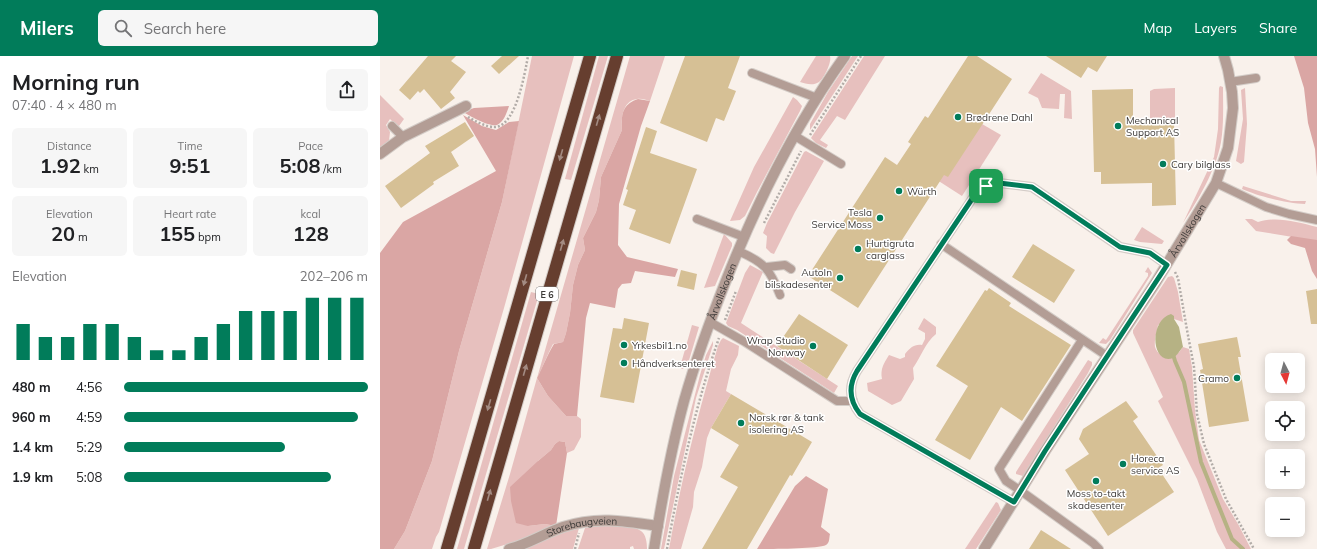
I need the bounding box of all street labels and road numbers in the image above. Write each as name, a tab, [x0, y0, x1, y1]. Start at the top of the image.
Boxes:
street label: Årvollskogen	[1166, 201, 1208, 259]
street label: Årvollskogen	[705, 261, 739, 322]
road number: E 6	[536, 287, 558, 301]
street label: Storebaugveien	[544, 514, 618, 540]

